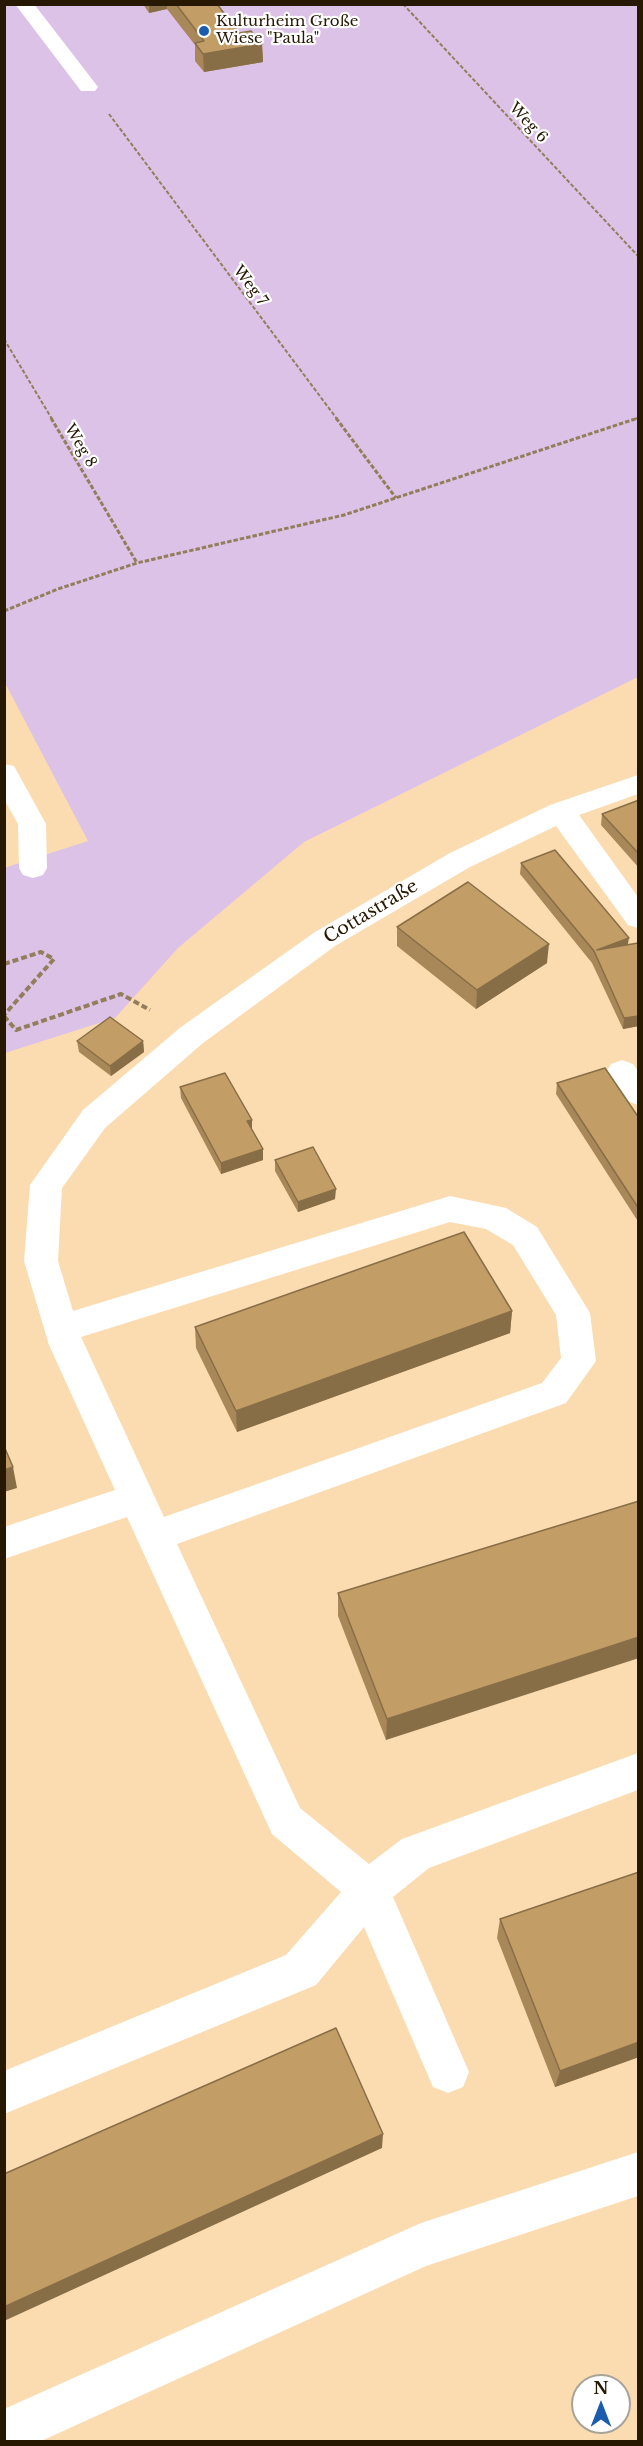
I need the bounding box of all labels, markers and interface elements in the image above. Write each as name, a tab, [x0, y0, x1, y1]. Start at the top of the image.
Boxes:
place label: Kulturheim Große Wiese "Paula"	[216, 13, 358, 48]
marker: Kulturheim Große Wiese "Paula"	[197, 24, 211, 38]
street label: Weg 6	[505, 99, 551, 147]
street label: Weg 7	[229, 262, 271, 310]
street label: Weg 8	[60, 421, 100, 471]
street label: Cottastraße	[320, 875, 422, 949]
north arrow	[571, 2374, 631, 2434]
text: N	[593, 2378, 609, 2398]

